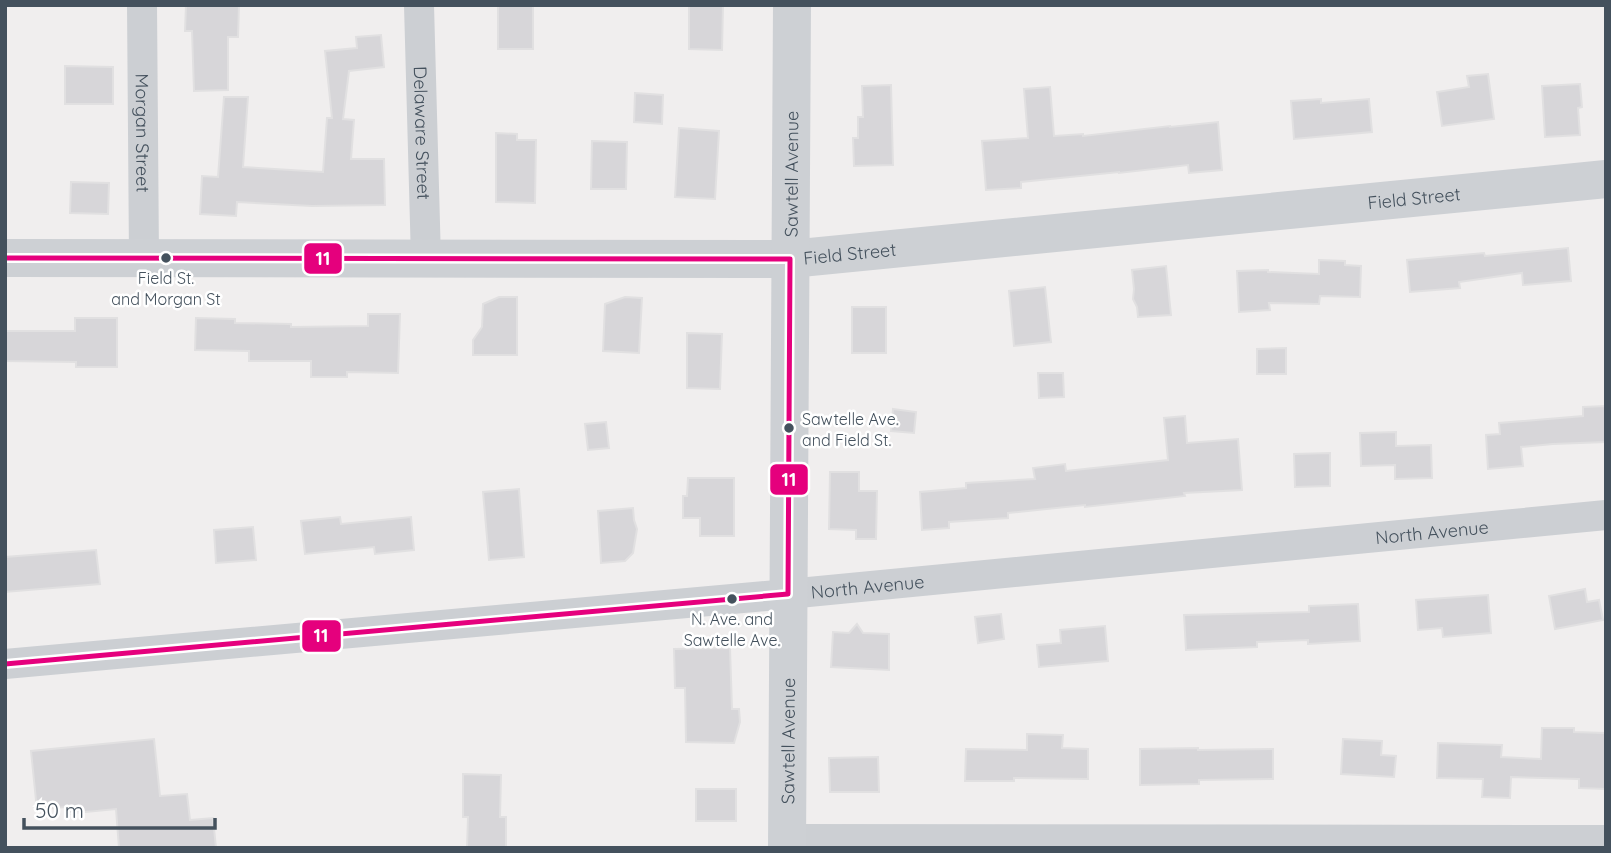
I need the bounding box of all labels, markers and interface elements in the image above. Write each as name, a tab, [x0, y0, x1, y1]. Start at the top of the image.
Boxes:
street label: Delaware Street	[409, 66, 436, 200]
street label: Morgan Street	[131, 73, 155, 193]
street label: Sawtell Avenue	[779, 111, 803, 237]
street label: Field Street	[1366, 182, 1462, 214]
street label: Field Street	[802, 237, 897, 269]
line badge: 11	[303, 242, 343, 275]
text: 11	[316, 246, 330, 270]
marker: Field St. and Morgan St	[159, 251, 173, 265]
place label: Field St. and Morgan St	[111, 268, 221, 309]
place label: Sawtelle Ave. and Field St.	[802, 409, 899, 450]
marker: Sawtelle Ave. and Field St.	[782, 421, 796, 435]
line badge: 11	[769, 463, 809, 496]
text: 11	[782, 467, 796, 491]
street label: North Avenue	[1374, 515, 1490, 549]
street label: North Avenue	[810, 569, 925, 603]
marker: N. Ave. and Sawtelle Ave.	[725, 592, 739, 606]
place label: N. Ave. and Sawtelle Ave.	[684, 609, 780, 650]
line badge: 11	[301, 619, 342, 653]
text: 11	[314, 623, 328, 647]
street label: Sawtell Avenue	[776, 678, 800, 804]
scale bar	[24, 786, 215, 830]
text: 50 m	[35, 797, 84, 823]

